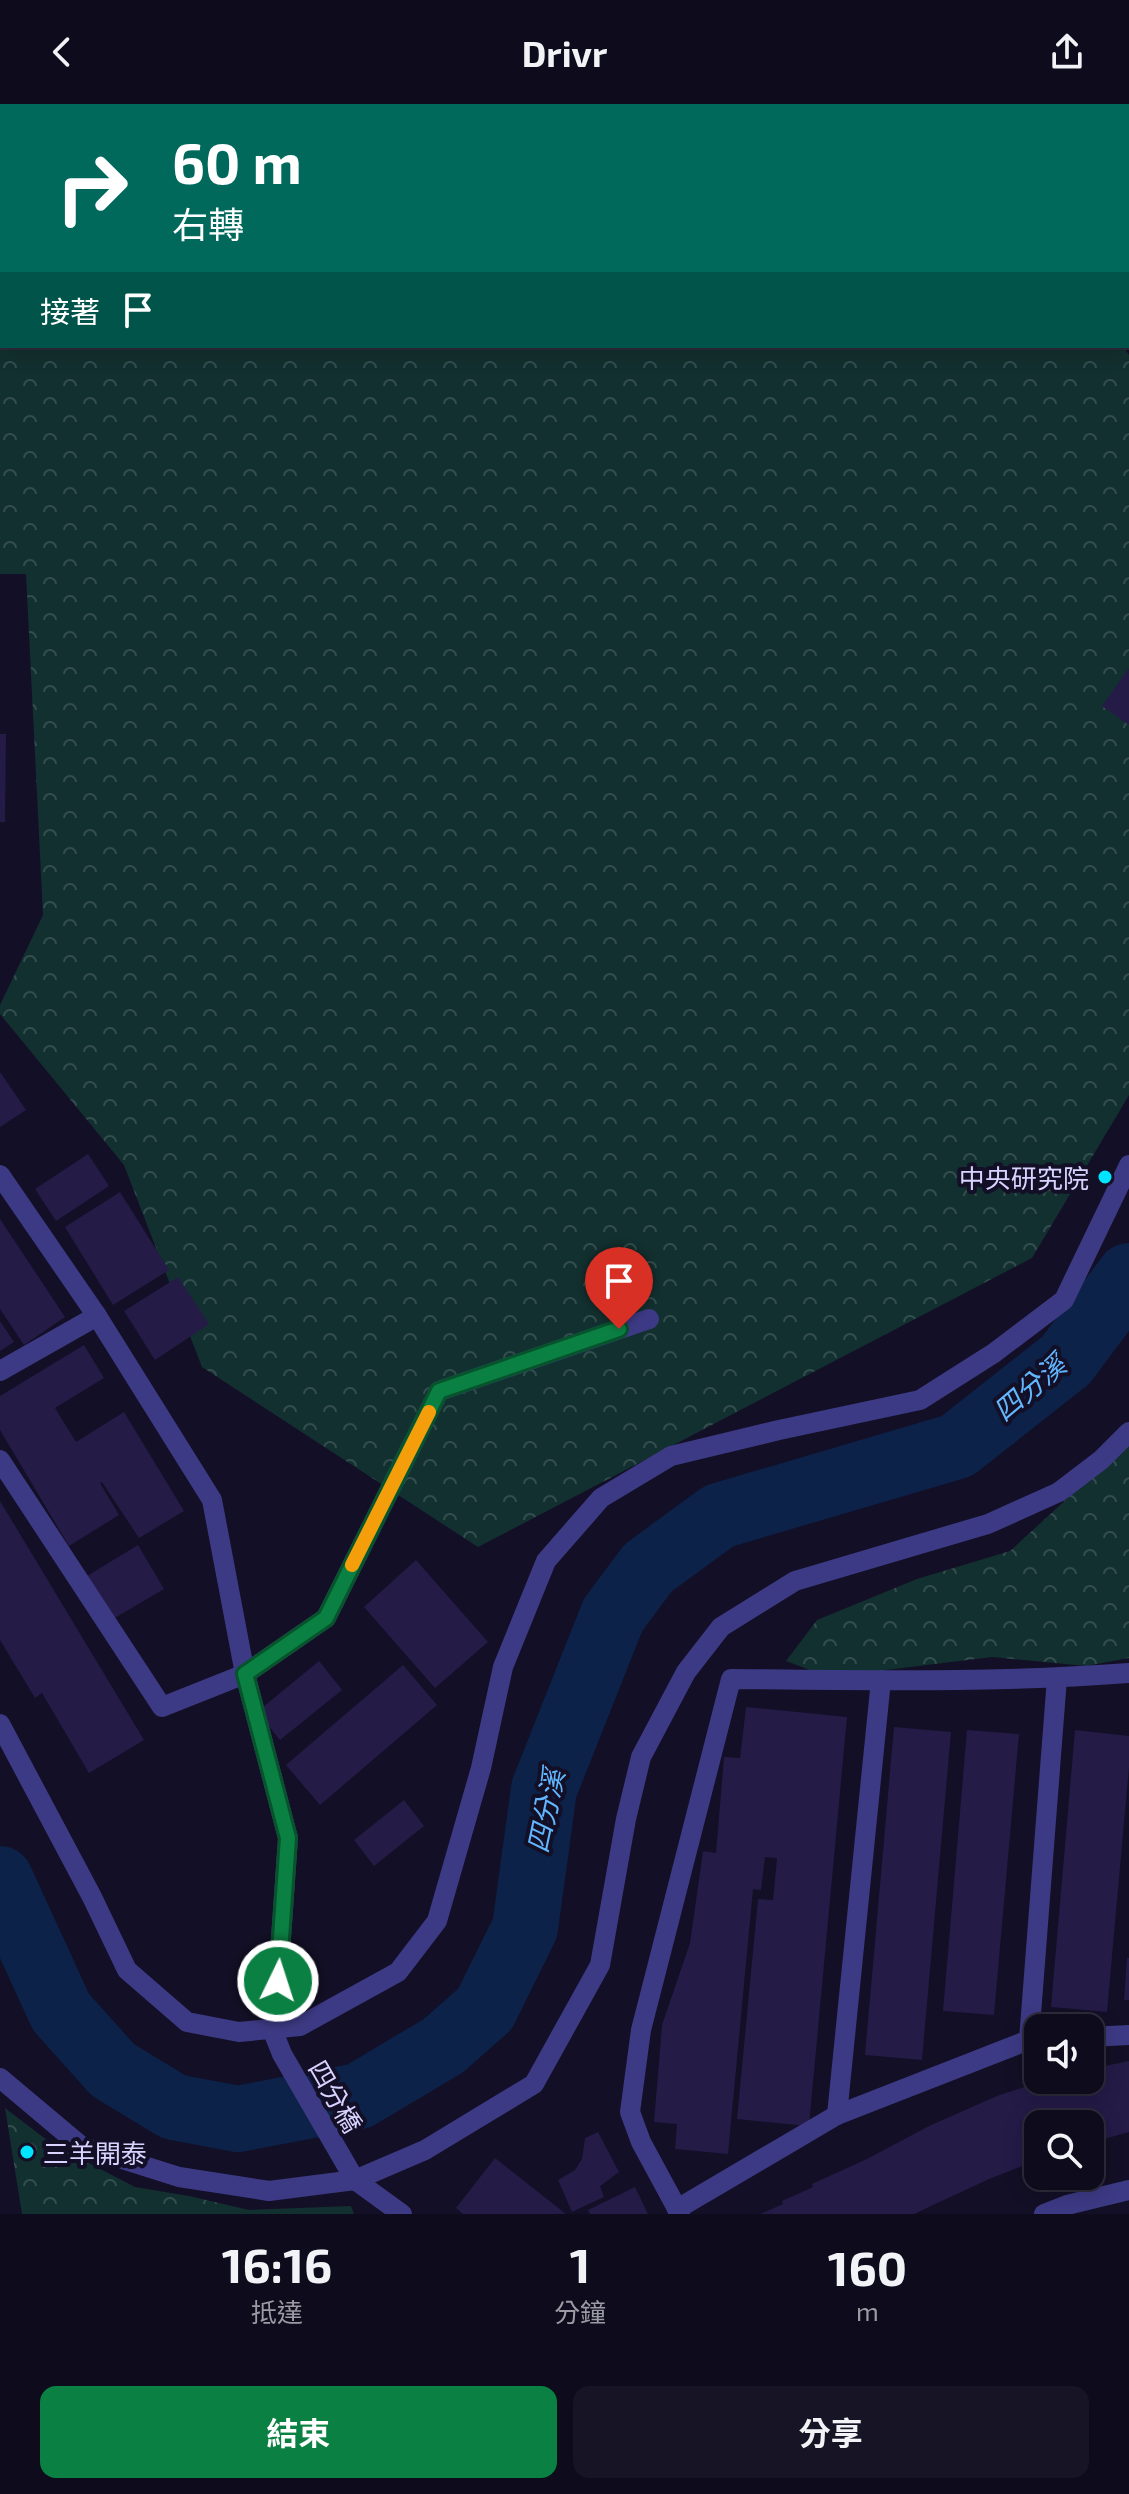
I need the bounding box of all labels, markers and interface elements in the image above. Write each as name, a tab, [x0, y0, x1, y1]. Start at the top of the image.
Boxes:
icon: back	[40, 30, 84, 74]
icon: share	[1045, 30, 1089, 74]
text: Drivr	[522, 31, 607, 74]
text: 60 m	[172, 128, 302, 195]
icon: right	[40, 136, 144, 240]
text: 右轉	[172, 202, 244, 245]
icon: arrive	[116, 288, 160, 332]
text: 接著	[40, 293, 100, 329]
place label: 中央研究院	[959, 1162, 1089, 1193]
marker: 中央研究院	[1096, 1168, 1114, 1186]
pin	[585, 1247, 653, 1329]
icon: arrive	[597, 1259, 641, 1303]
water label: 四分溪	[986, 1344, 1075, 1427]
water label: 四分溪	[520, 1762, 571, 1856]
position arrow	[236, 1939, 320, 2023]
map controls	[1024, 2014, 1104, 2190]
button: sound	[1024, 2014, 1104, 2094]
street label: 四分橋	[303, 2054, 369, 2138]
button: search	[1024, 2110, 1104, 2190]
place label: 三羊開泰	[43, 2137, 147, 2168]
marker: 三羊開泰	[18, 2143, 36, 2161]
text: 16:16	[222, 2235, 332, 2293]
text: 1	[570, 2235, 590, 2293]
text: 160	[828, 2238, 907, 2296]
text: m	[856, 2295, 879, 2326]
text: 抵達	[251, 2296, 303, 2327]
text: 分鐘	[554, 2296, 606, 2327]
button: 結束	[40, 2386, 557, 2478]
button: 分享	[573, 2386, 1089, 2478]

